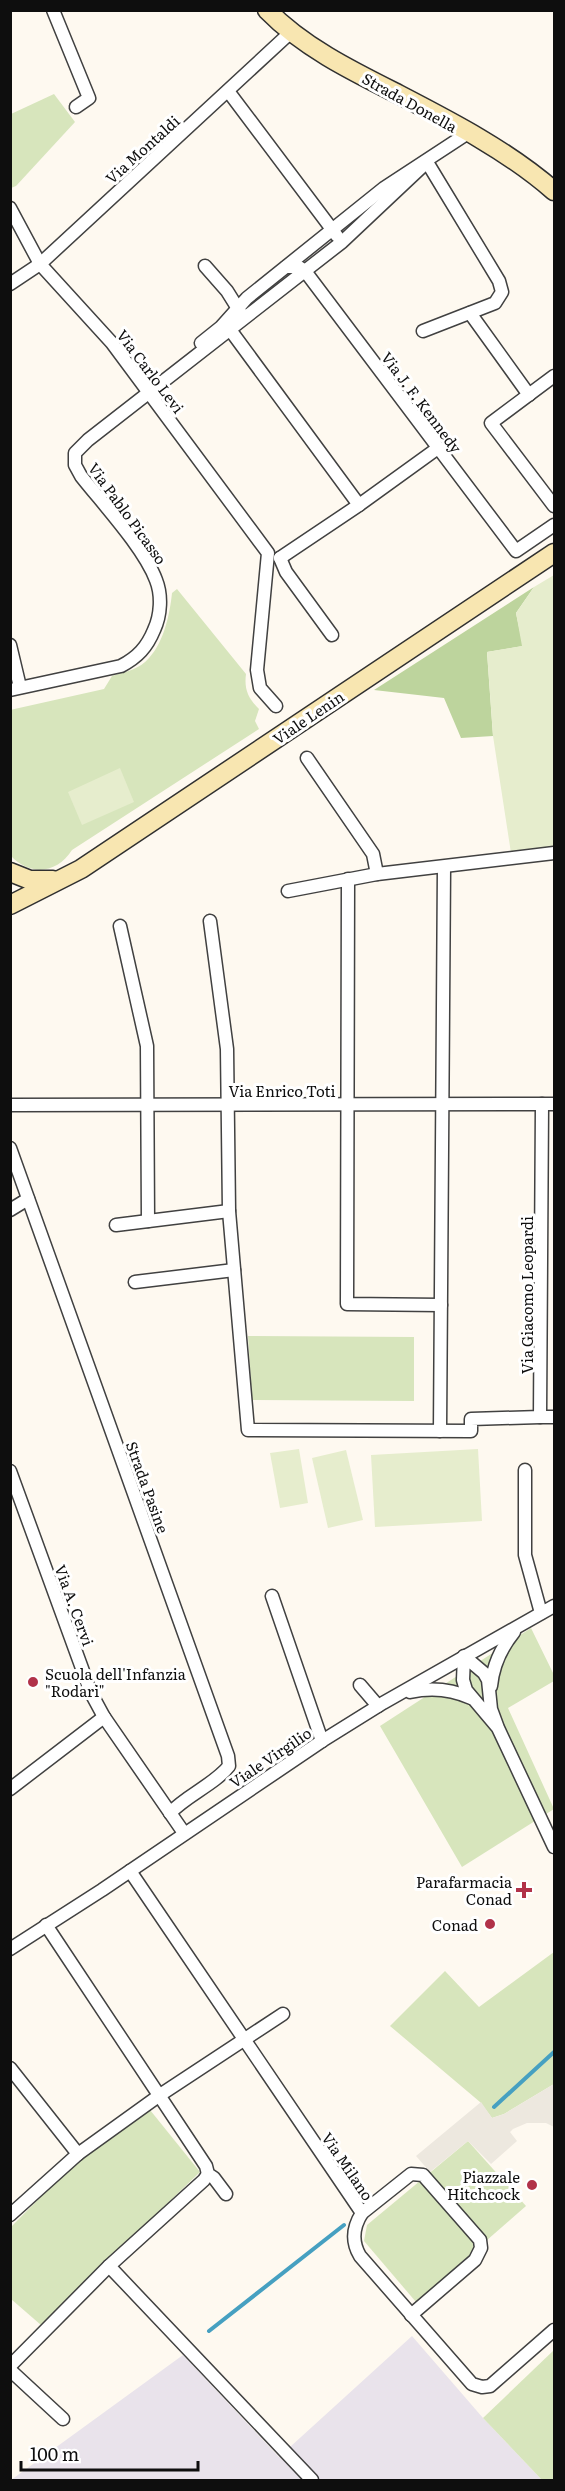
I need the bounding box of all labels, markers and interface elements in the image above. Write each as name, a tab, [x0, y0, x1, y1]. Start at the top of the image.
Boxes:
street label: Strada Donella	[358, 66, 463, 138]
street label: Via Montaldi	[100, 109, 184, 189]
street label: Via Carlo Levi	[112, 324, 190, 418]
street label: Via J. F. Kennedy	[376, 347, 468, 458]
street label: Via Pablo Picasso	[83, 457, 173, 569]
street label: Viale Lenin	[268, 685, 348, 749]
street label: Via Enrico Toti	[228, 1079, 336, 1102]
street label: Via Giacomo Leopardi	[515, 1216, 538, 1374]
street label: Strada Pasine	[121, 1438, 175, 1536]
street label: Via A. Cervi	[50, 1561, 100, 1649]
place label: Scuola dell'Infanzia "Rodari"	[45, 1662, 187, 1702]
marker: Scuola dell'Infanzia "Rodari"	[26, 1675, 40, 1689]
street label: Viale Virgilio	[224, 1721, 316, 1793]
place label: Parafarmacia Conad	[416, 1870, 513, 1910]
marker: Parafarmacia Conad	[517, 1883, 531, 1897]
place label: Conad	[432, 1913, 478, 1936]
marker: Conad	[483, 1917, 497, 1931]
street label: Via Milano	[317, 2127, 380, 2205]
place label: Piazzale Hitchcock	[447, 2165, 521, 2205]
marker: Piazzale Hitchcock	[525, 2178, 539, 2192]
scale bar	[21, 2434, 198, 2472]
text: 100 m	[30, 2440, 79, 2467]

